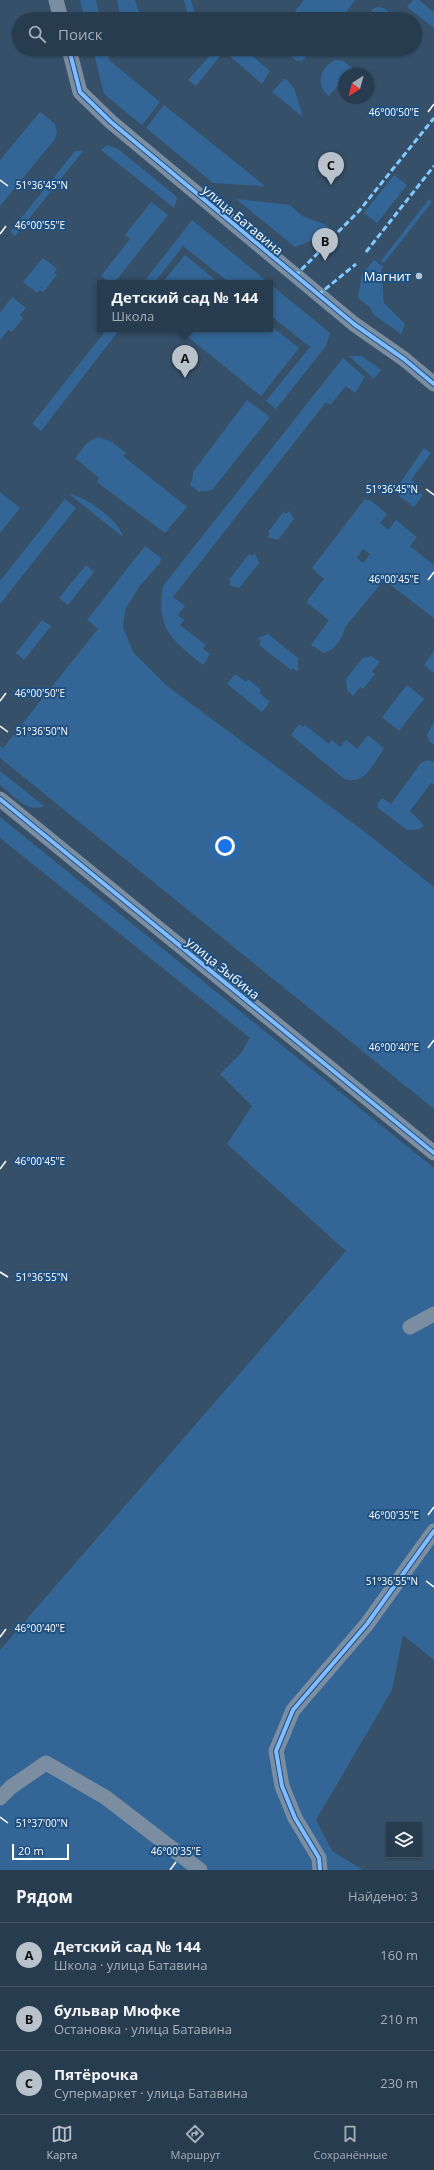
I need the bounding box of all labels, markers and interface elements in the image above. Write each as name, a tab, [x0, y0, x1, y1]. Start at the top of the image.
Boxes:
search box	[12, 12, 422, 56]
icon: search	[26, 23, 48, 45]
text: Поиск	[58, 24, 102, 44]
north arrow	[338, 68, 374, 104]
text: 46°00'50"E	[369, 105, 419, 119]
pin: C	[318, 152, 344, 185]
text: 51°36'45"N	[16, 178, 68, 192]
street label: улица Батавина	[199, 181, 287, 259]
text: 46°00'55"E	[15, 218, 65, 232]
pin: B	[312, 228, 338, 261]
place label: Магнит	[364, 267, 411, 285]
marker: Магнит	[414, 271, 424, 281]
popup	[97, 280, 273, 332]
text: Детский сад № 144	[112, 287, 258, 307]
text: Школа	[112, 307, 154, 325]
pin: A	[172, 345, 198, 378]
text: 51°36'45"N	[366, 482, 418, 496]
text: 46°00'45"E	[369, 572, 419, 586]
text: 46°00'50"E	[15, 686, 65, 700]
text: 51°36'50"N	[16, 724, 68, 738]
your location	[215, 836, 235, 856]
street label: улица Зыбина	[182, 933, 264, 1003]
text: 46°00'40"E	[369, 1040, 419, 1054]
text: 46°00'45"E	[15, 1154, 65, 1168]
text: 51°36'55"N	[16, 1270, 68, 1284]
text: 46°00'35"E	[369, 1508, 419, 1522]
text: 51°36'55"N	[366, 1574, 418, 1588]
text: 46°00'40"E	[15, 1621, 65, 1635]
text: 51°37'00"N	[16, 1816, 68, 1830]
map controls	[386, 1822, 422, 1858]
button: layers	[386, 1822, 422, 1858]
scale bar	[12, 1842, 69, 1861]
text: 20 m	[18, 1843, 44, 1858]
text: 46°00'35"E	[151, 1844, 201, 1858]
text: Рядом	[16, 1885, 73, 1908]
text: Найдено: 3	[348, 1887, 418, 1905]
text: Детский сад № 144	[54, 1936, 201, 1956]
text: A	[25, 1946, 33, 1964]
text: 160 m	[380, 1946, 418, 1964]
text: Школа · улица Батавина	[54, 1956, 207, 1974]
text: бульвар Мюфке	[54, 2000, 180, 2020]
text: B	[25, 2010, 33, 2028]
text: 210 m	[380, 2010, 418, 2028]
text: Остановка · улица Батавина	[54, 2020, 232, 2038]
text: Пятёрочка	[54, 2064, 138, 2084]
text: C	[25, 2074, 33, 2092]
text: 230 m	[380, 2074, 418, 2092]
text: Супермаркет · улица Батавина	[54, 2084, 248, 2102]
tab: Карта	[47, 2123, 77, 2162]
tab: Маршрут	[171, 2123, 220, 2162]
tab: Сохранённые	[314, 2123, 387, 2162]

